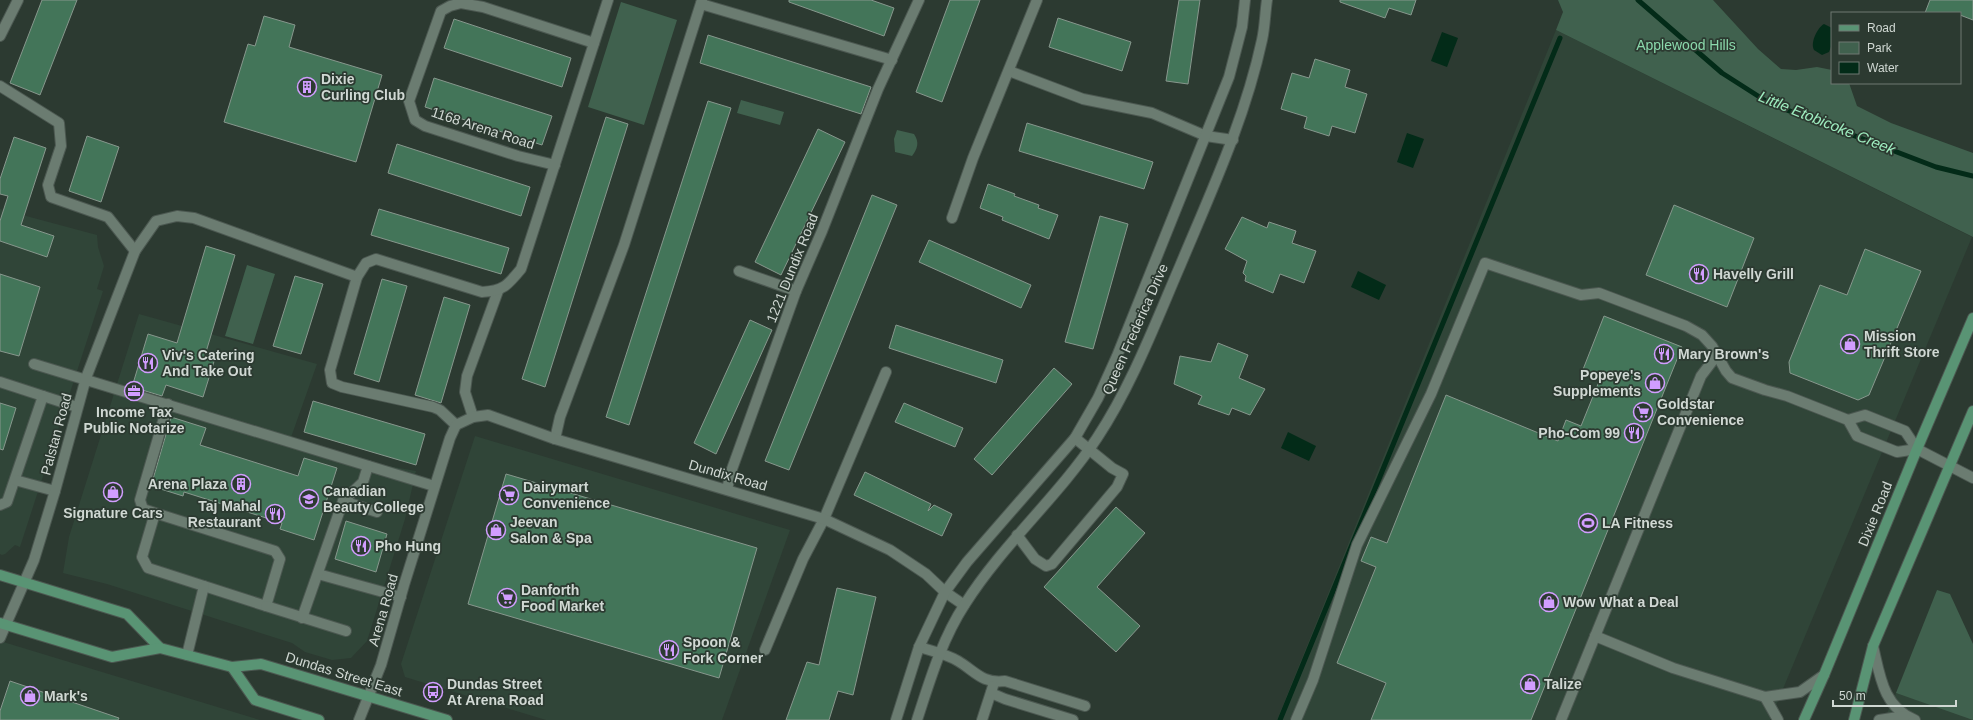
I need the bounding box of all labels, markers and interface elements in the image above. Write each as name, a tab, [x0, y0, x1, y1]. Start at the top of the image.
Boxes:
legend	[1831, 12, 1961, 84]
text: Road	[1867, 21, 1896, 35]
park label: Applewood Hills	[1636, 37, 1736, 53]
text: Park	[1867, 41, 1893, 55]
text: Water	[1867, 61, 1899, 75]
place label: Dixie Curling Club	[321, 71, 405, 103]
building icon: Dixie Curling Club	[296, 76, 318, 98]
water label: Little Etobicoke Creek	[1756, 87, 1899, 158]
street label: 1168 Arena Road	[429, 104, 537, 152]
street label: 1221 Dundix Road	[763, 211, 821, 325]
street label: Queen Frederica Drive	[1099, 261, 1171, 397]
restaurant icon: Havelly Grill	[1688, 263, 1710, 285]
place label: Havelly Grill	[1713, 266, 1794, 282]
place label: Mission Thrift Store	[1864, 328, 1940, 360]
shop icon: Mission Thrift Store	[1839, 333, 1861, 355]
restaurant icon: Mary Brown's	[1653, 343, 1675, 365]
place label: Mary Brown's	[1678, 346, 1769, 362]
place label: Viv's Catering And Take Out	[162, 347, 255, 379]
restaurant icon: Viv's Catering And Take Out	[137, 352, 159, 374]
place label: Popeye's Supplements	[1553, 367, 1641, 399]
shop icon: Popeye's Supplements	[1644, 372, 1666, 394]
office icon: Income Tax Public Notarize	[123, 380, 145, 402]
street label: Palstan Road	[37, 391, 75, 477]
place label: Goldstar Convenience	[1657, 396, 1744, 428]
supermarket icon: Goldstar Convenience	[1632, 401, 1654, 423]
place label: Income Tax Public Notarize	[83, 404, 185, 436]
restaurant icon: Pho-Com 99	[1623, 422, 1645, 444]
place label: Pho-Com 99	[1538, 425, 1620, 441]
street label: Dundix Road	[687, 456, 769, 494]
building icon: Arena Plaza	[230, 473, 252, 495]
place label: Arena Plaza	[148, 476, 227, 492]
place label: Dairymart Convenience	[523, 479, 610, 511]
street label: Dixie Road	[1855, 479, 1895, 549]
shop icon: Signature Cars	[102, 481, 124, 503]
place label: Canadian Beauty College	[323, 483, 424, 515]
supermarket icon: Dairymart Convenience	[498, 484, 520, 506]
school or university icon: Canadian Beauty College	[298, 488, 320, 510]
place label: Taj Mahal Restaurant	[188, 498, 261, 530]
restaurant icon: Taj Mahal Restaurant	[264, 503, 286, 525]
place label: Signature Cars	[63, 505, 163, 521]
sports icon: LA Fitness	[1577, 512, 1599, 534]
place label: Jeevan Salon & Spa	[510, 514, 592, 546]
place label: LA Fitness	[1602, 515, 1673, 531]
shop icon: Jeevan Salon & Spa	[485, 519, 507, 541]
restaurant icon: Pho Hung	[350, 535, 372, 557]
place label: Pho Hung	[375, 538, 441, 554]
street label: Arena Road	[365, 572, 401, 648]
place label: Danforth Food Market	[521, 582, 605, 614]
supermarket icon: Danforth Food Market	[496, 587, 518, 609]
shop icon: Wow What a Deal	[1538, 591, 1560, 613]
place label: Wow What a Deal	[1563, 594, 1679, 610]
place label: Spoon & Fork Corner	[683, 634, 764, 666]
restaurant icon: Spoon & Fork Corner	[658, 639, 680, 661]
street label: Dundas Street East	[284, 649, 404, 699]
shop icon: Talize	[1519, 673, 1541, 695]
place label: Dundas Street At Arena Road	[447, 676, 544, 708]
place label: Talize	[1544, 676, 1582, 692]
bus stop icon: Dundas Street At Arena Road	[422, 681, 444, 703]
scale bar	[1833, 682, 1956, 708]
shop icon: Mark's	[19, 685, 41, 707]
place label: Mark's	[44, 688, 88, 704]
text: 50 m	[1839, 689, 1866, 703]

